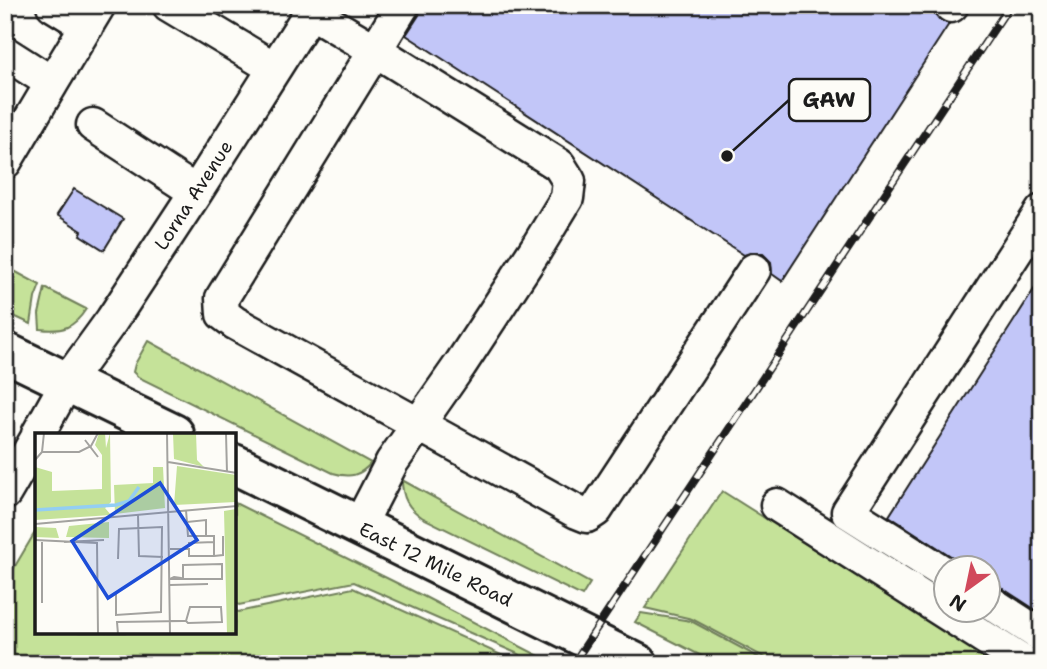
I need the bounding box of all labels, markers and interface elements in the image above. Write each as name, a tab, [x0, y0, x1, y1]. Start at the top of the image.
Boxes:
callout: GAW	[789, 79, 870, 121]
text: GAW	[802, 86, 856, 114]
street label: Lorna Avenue	[149, 135, 238, 255]
inset map	[35, 433, 236, 634]
street label: East 12 Mile Road	[355, 516, 517, 612]
north arrow	[932, 554, 1002, 624]
text: N	[945, 588, 971, 617]

